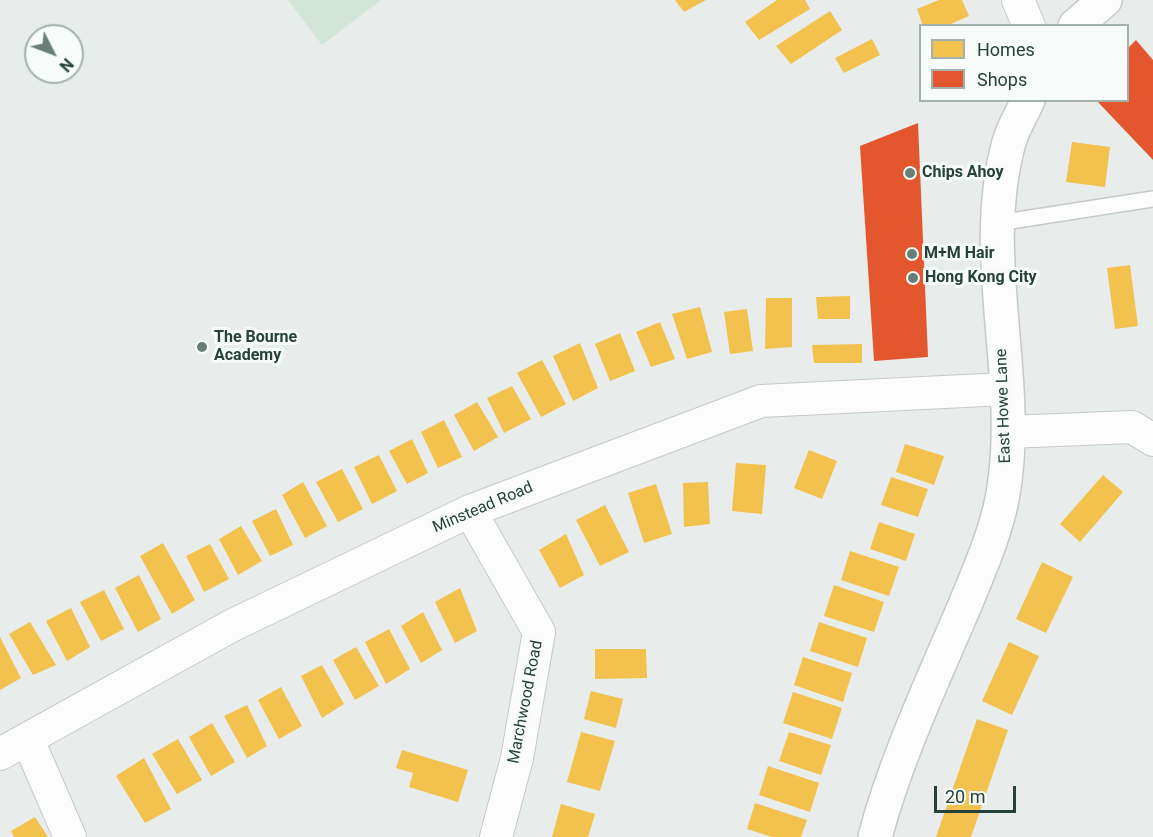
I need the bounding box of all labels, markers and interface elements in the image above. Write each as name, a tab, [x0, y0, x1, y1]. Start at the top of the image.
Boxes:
north arrow	[24, 24, 84, 84]
legend	[919, 24, 1129, 102]
text: Homes	[977, 39, 1035, 60]
text: N	[55, 54, 77, 76]
text: Shops	[977, 69, 1027, 90]
place label: Chips Ahoy	[922, 163, 1004, 183]
marker: Chips Ahoy	[903, 166, 917, 180]
place label: M+M Hair	[924, 244, 995, 264]
marker: M+M Hair	[905, 247, 919, 261]
place label: Hong Kong City	[925, 268, 1037, 288]
marker: Hong Kong City	[906, 271, 920, 285]
place label: The Bourne Academy	[214, 328, 297, 366]
marker: The Bourne Academy	[195, 340, 209, 354]
street label: East Howe Lane	[992, 348, 1016, 464]
street label: Minstead Road	[430, 478, 536, 538]
street label: Marchwood Road	[505, 639, 547, 765]
scale bar	[937, 774, 1020, 812]
text: 20 m	[945, 786, 985, 807]

